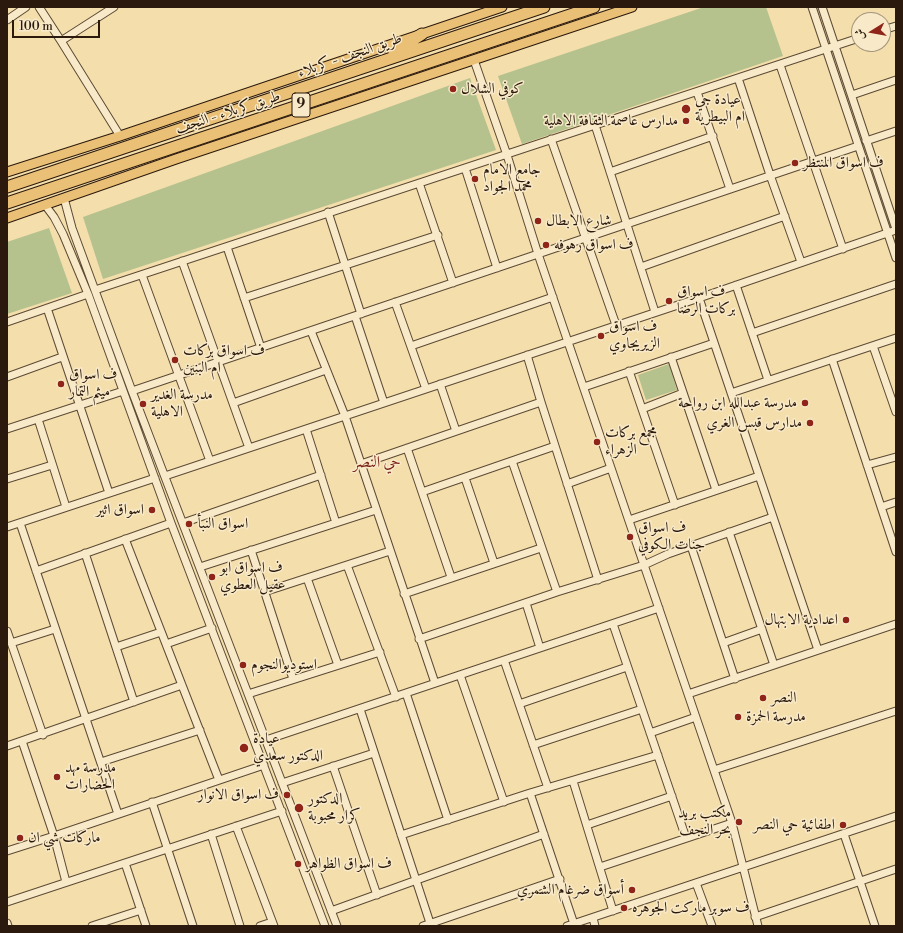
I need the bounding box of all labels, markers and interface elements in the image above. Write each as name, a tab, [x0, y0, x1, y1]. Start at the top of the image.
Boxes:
scale bar	[14, 12, 102, 38]
north arrow	[851, 12, 891, 52]
text: 100 m	[19, 19, 53, 34]
text: ش	[852, 27, 868, 41]
street label: طريق النجف - کربلاء	[295, 30, 405, 82]
place label: كوفي الشلال	[461, 80, 524, 98]
marker: كوفي الشلال	[448, 84, 458, 94]
street label: طريق کربلاء - النجف	[173, 88, 283, 138]
place label: عيادة جي ام البيطرية	[695, 91, 745, 126]
road number: 9	[292, 93, 310, 117]
marker: عيادة جي ام البيطرية	[680, 103, 692, 115]
place label: مدارس عاصمة الثقافة الاهلية	[544, 112, 678, 130]
marker: مدارس عاصمة الثقافة الاهلية	[681, 116, 691, 126]
place label: ف اسواق المنتظر	[803, 154, 884, 172]
marker: ف اسواق المنتظر	[790, 158, 800, 168]
place label: جامع الامام محمد الجواد	[483, 161, 541, 196]
marker: جامع الامام محمد الجواد	[470, 174, 480, 184]
place label: شارع الابطال	[546, 212, 612, 230]
marker: شارع الابطال	[533, 216, 543, 226]
place label: ف اسواق رهوفه	[554, 236, 633, 254]
marker: ف اسواق رهوفه	[541, 240, 551, 250]
place label: ف اسواق بركات الرضا	[677, 283, 735, 318]
marker: ف اسواق بركات الرضا	[664, 296, 674, 306]
place label: ف اسواق الزيريجاوي	[609, 318, 660, 353]
marker: ف اسواق الزيريجاوي	[596, 331, 606, 341]
place label: ف اسواق بركات ام البنين	[183, 342, 265, 377]
marker: ف اسواق بركات ام البنين	[170, 355, 180, 365]
place label: ف اسواق ميثم التمار	[69, 366, 117, 401]
marker: ف اسواق ميثم التمار	[56, 379, 66, 389]
place label: مدرسة الغدير الاهلية	[151, 386, 213, 421]
place label: مدرسة عبدالله ابن رواحة	[678, 394, 797, 412]
marker: مدرسة عبدالله ابن رواحة	[800, 398, 810, 408]
marker: مدرسة الغدير الاهلية	[138, 399, 148, 409]
place label: مدارس قبس الغري	[707, 414, 802, 432]
marker: مدارس قبس الغري	[805, 418, 815, 428]
place label: مجمع بركات الزهراء	[605, 424, 657, 459]
marker: مجمع بركات الزهراء	[592, 437, 602, 447]
district label: حي النصر	[353, 453, 401, 473]
place label: اسواق اثير	[96, 501, 144, 519]
marker: اسواق اثير	[147, 505, 157, 515]
place label: اسواق النبأ	[197, 515, 248, 533]
marker: اسواق النبأ	[184, 519, 194, 529]
place label: ف اسواق جنات الكوفي	[638, 519, 705, 554]
marker: ف اسواق جنات الكوفي	[625, 532, 635, 542]
place label: ف اسواق ابو عقيل العطوي	[220, 559, 286, 594]
marker: ف اسواق ابو عقيل العطوي	[207, 572, 217, 582]
place label: اعدادية الابتهال	[764, 611, 838, 629]
marker: اعدادية الابتهال	[841, 615, 851, 625]
place label: استوديوالنجوم	[251, 656, 317, 674]
marker: استوديوالنجوم	[238, 660, 248, 670]
place label: النصر	[771, 689, 796, 707]
marker: النصر	[758, 693, 768, 703]
place label: مدرسة الحمزة	[746, 708, 806, 726]
marker: مدرسة الحمزة	[733, 712, 743, 722]
place label: عيادة الدكتور سعدي	[253, 730, 323, 765]
marker: عيادة الدكتور سعدي	[238, 742, 250, 754]
place label: مدرسة مهد الحضارات	[65, 759, 116, 794]
marker: مدرسة مهد الحضارات	[52, 772, 62, 782]
place label: ف اسواق الانوار	[197, 786, 279, 804]
marker: ف اسواق الانوار	[282, 790, 292, 800]
place label: الدكتور كرار محبوبة	[308, 790, 361, 825]
marker: الدكتور كرار محبوبة	[293, 802, 305, 814]
place label: مكتب بريد بحر النجف	[678, 804, 731, 839]
place label: اطفائية حي النصر	[753, 816, 835, 834]
marker: مكتب بريد بحر النجف	[734, 817, 744, 827]
marker: اطفائية حي النصر	[838, 820, 848, 830]
place label: ماركات شي ان	[28, 829, 101, 847]
marker: ماركات شي ان	[15, 833, 25, 843]
place label: ف اسواق الظواهر	[306, 855, 392, 873]
marker: ف اسواق الظواهر	[293, 859, 303, 869]
place label: أسواق ضرغام الشمري	[517, 881, 624, 899]
marker: أسواق ضرغام الشمري	[627, 885, 637, 895]
place label: ف سوبر ماركت الجوهره	[632, 899, 750, 917]
marker: ف سوبر ماركت الجوهره	[619, 903, 629, 913]

